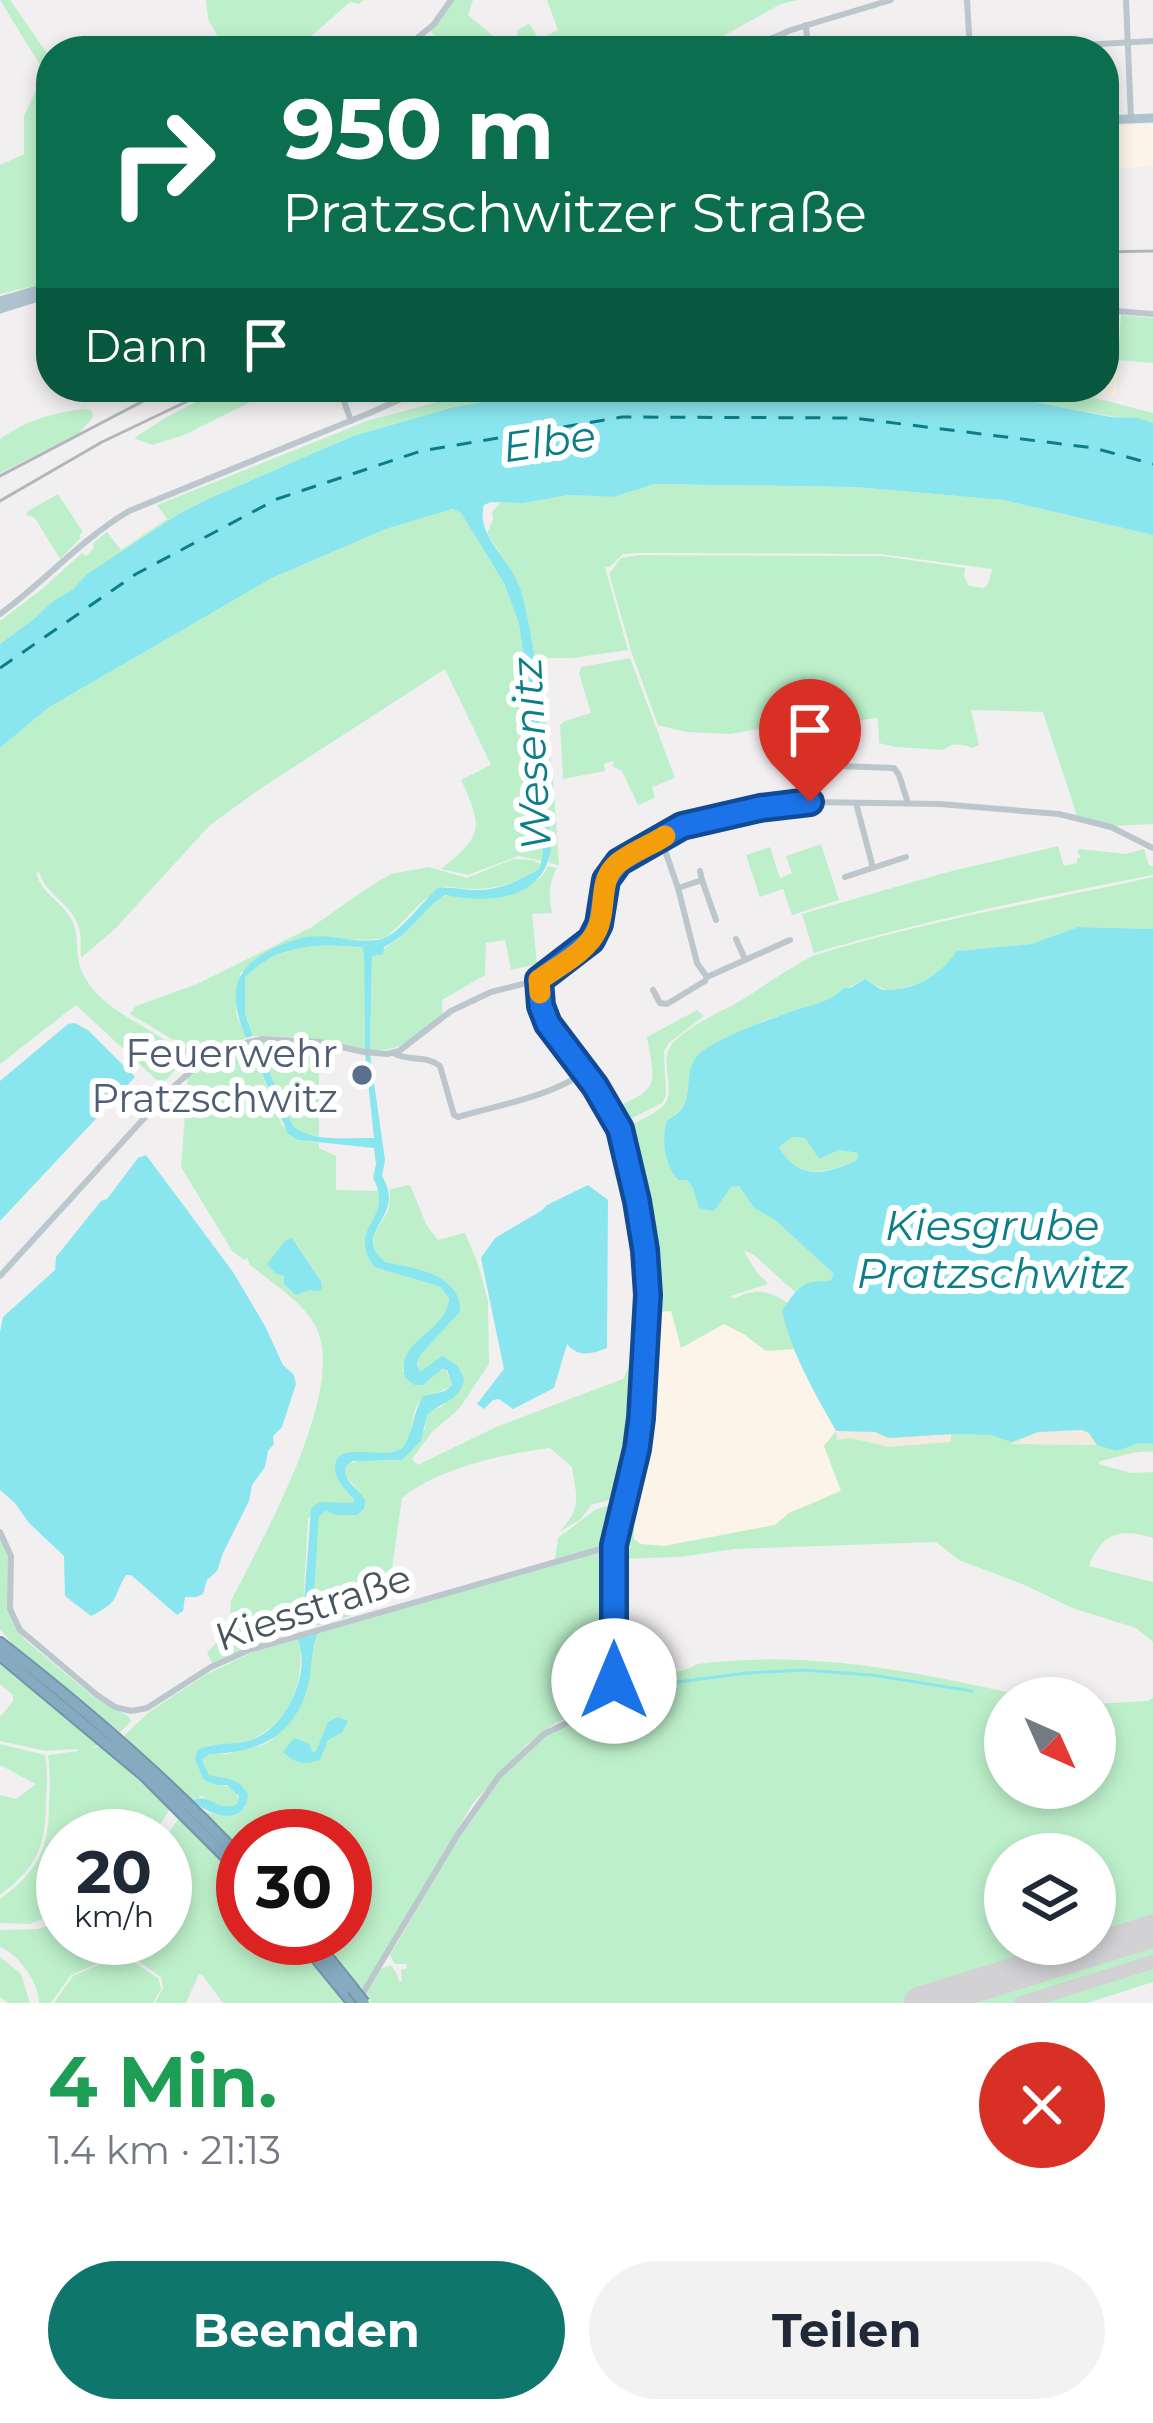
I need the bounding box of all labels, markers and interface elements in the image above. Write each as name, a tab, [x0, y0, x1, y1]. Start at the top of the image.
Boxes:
text: 950 m	[282, 78, 554, 180]
icon: right	[84, 84, 240, 240]
text: Pratzschwitzer Straße	[282, 180, 867, 246]
icon: arrive	[233, 312, 299, 378]
text: Dann	[84, 318, 209, 373]
water label: Elbe	[499, 409, 599, 473]
water label: Wesenitz	[500, 656, 562, 852]
pin	[759, 679, 861, 802]
icon: arrive	[777, 697, 843, 763]
place label: Feuerwehr Pratzschwitz	[91, 1029, 338, 1122]
marker: Feuerwehr Pratzschwitz	[349, 1062, 375, 1088]
water label: Kiesgrube Pratzschwitz	[856, 1199, 1128, 1299]
street label: Kiesstraße	[209, 1553, 417, 1661]
position arrow	[551, 1618, 677, 1744]
north arrow	[984, 1677, 1116, 1809]
map controls	[984, 1677, 1116, 1965]
speed limit sign: 30	[216, 1809, 372, 1965]
button: layers	[984, 1833, 1116, 1965]
text: 20	[76, 1835, 152, 1908]
text: km/h	[74, 1898, 154, 1935]
text: 4 Min.	[48, 2037, 277, 2125]
button: close	[979, 2042, 1105, 2168]
text: 1.4 km · 21:13	[48, 2126, 281, 2174]
button: Beenden	[48, 2261, 565, 2399]
button: Teilen	[589, 2261, 1105, 2399]

